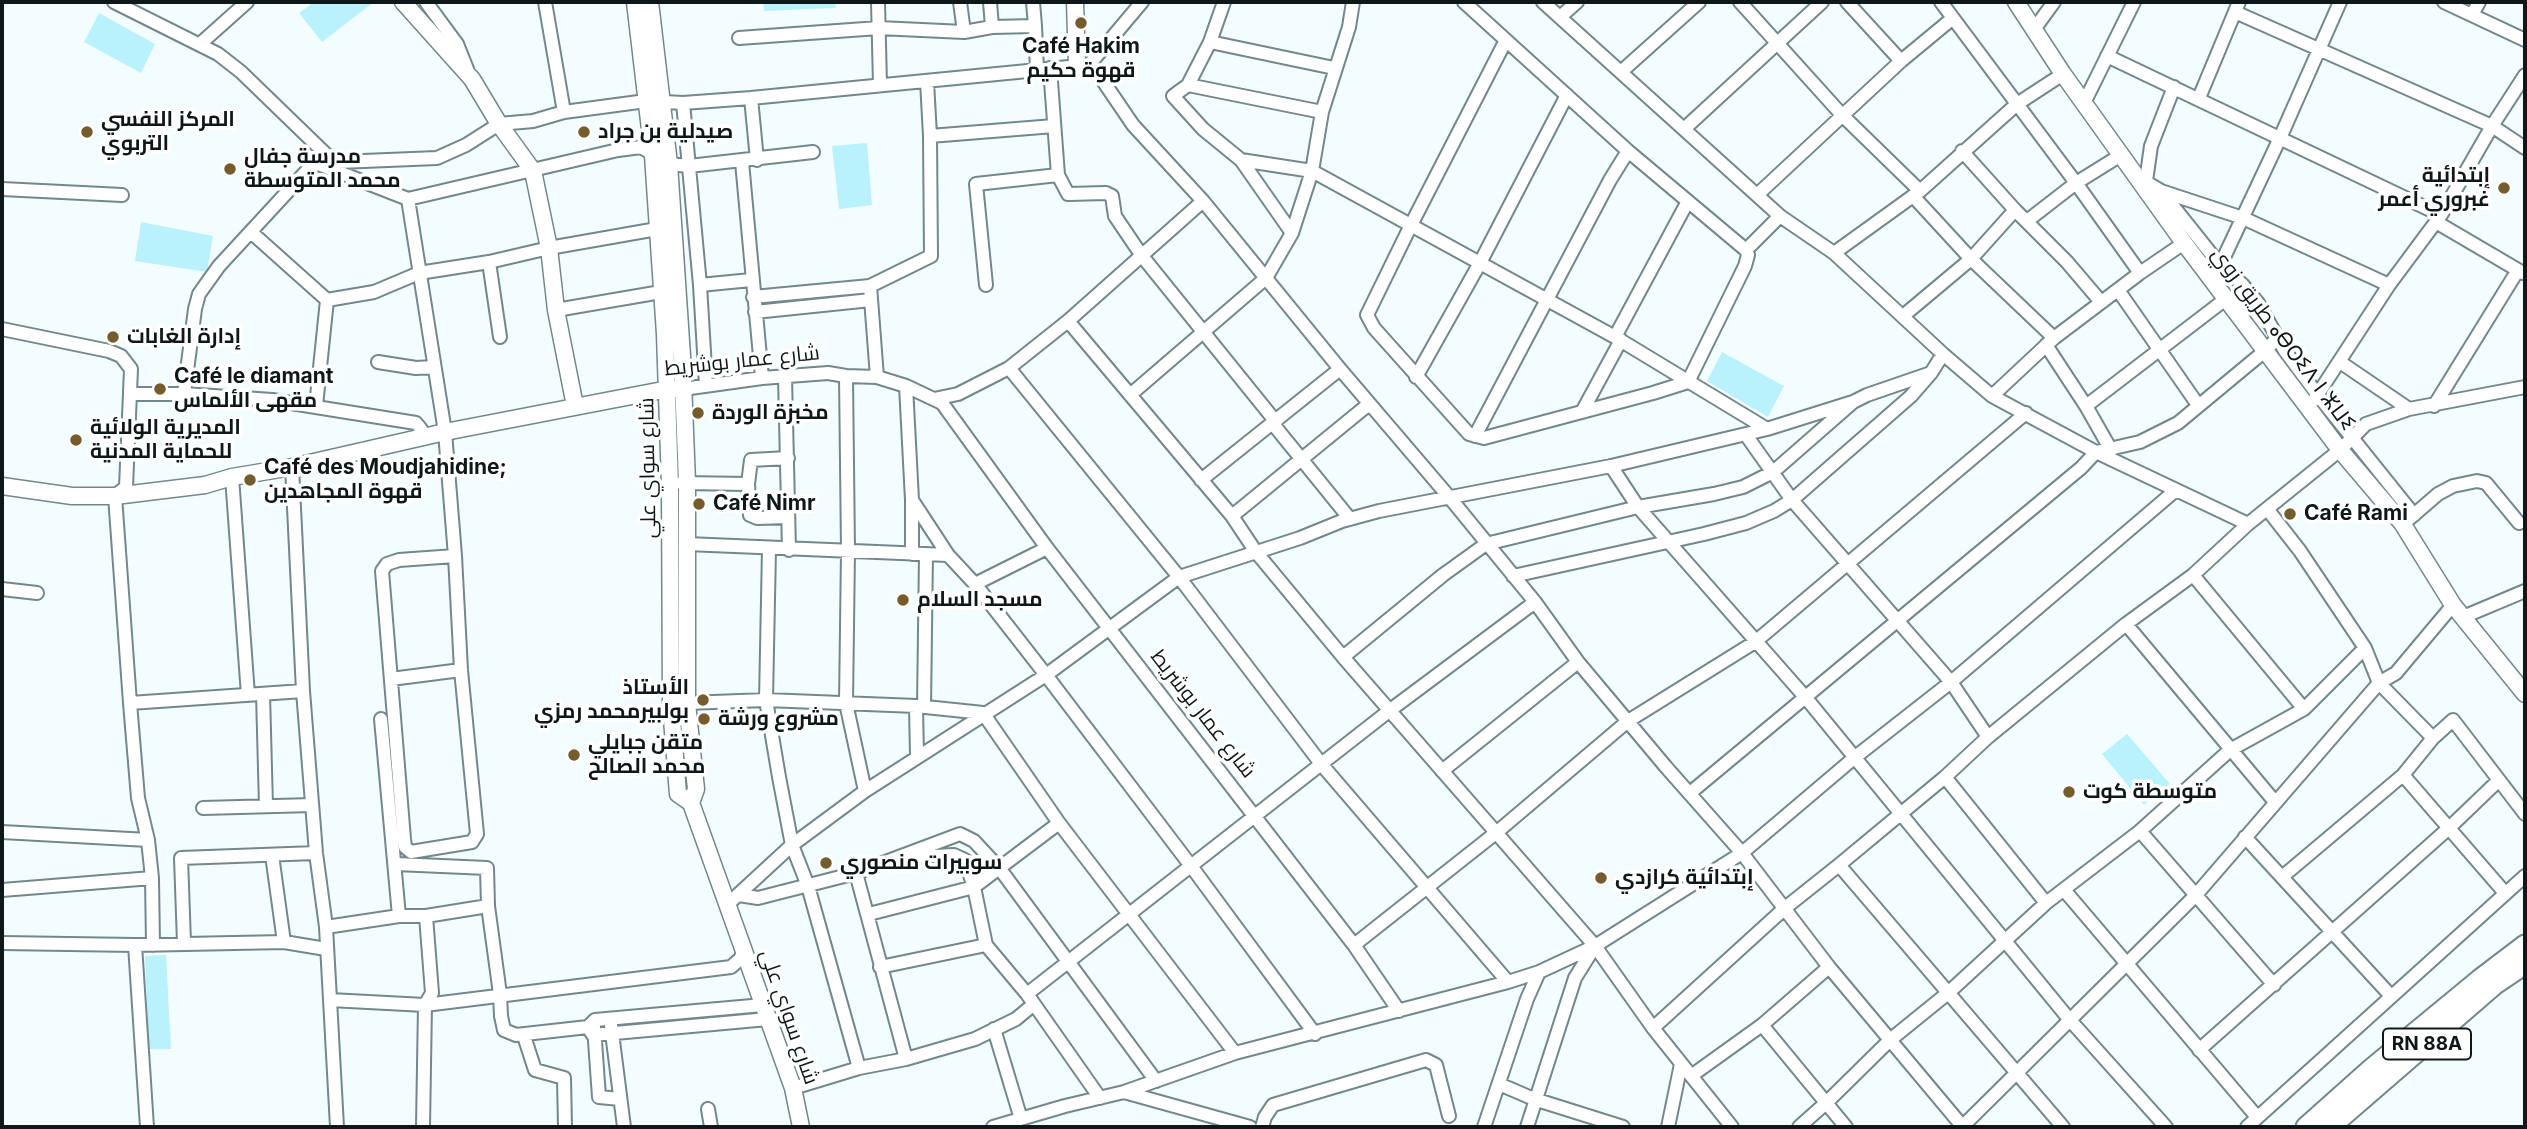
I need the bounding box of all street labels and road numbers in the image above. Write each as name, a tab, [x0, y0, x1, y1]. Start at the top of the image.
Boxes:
street label: طريق زوي ⴰⴱⵔⵉⴷ ⵏ ⵣⵡⵉ	[2206, 242, 2360, 436]
street label: شارع عمار بوشريط	[663, 340, 821, 382]
street label: شارع سواي علي	[634, 397, 662, 539]
street label: شارع عمار بوشريط	[1145, 645, 1261, 783]
street label: شارع سواي علي	[754, 946, 824, 1088]
road number: RN 88A	[2383, 1028, 2471, 1060]

